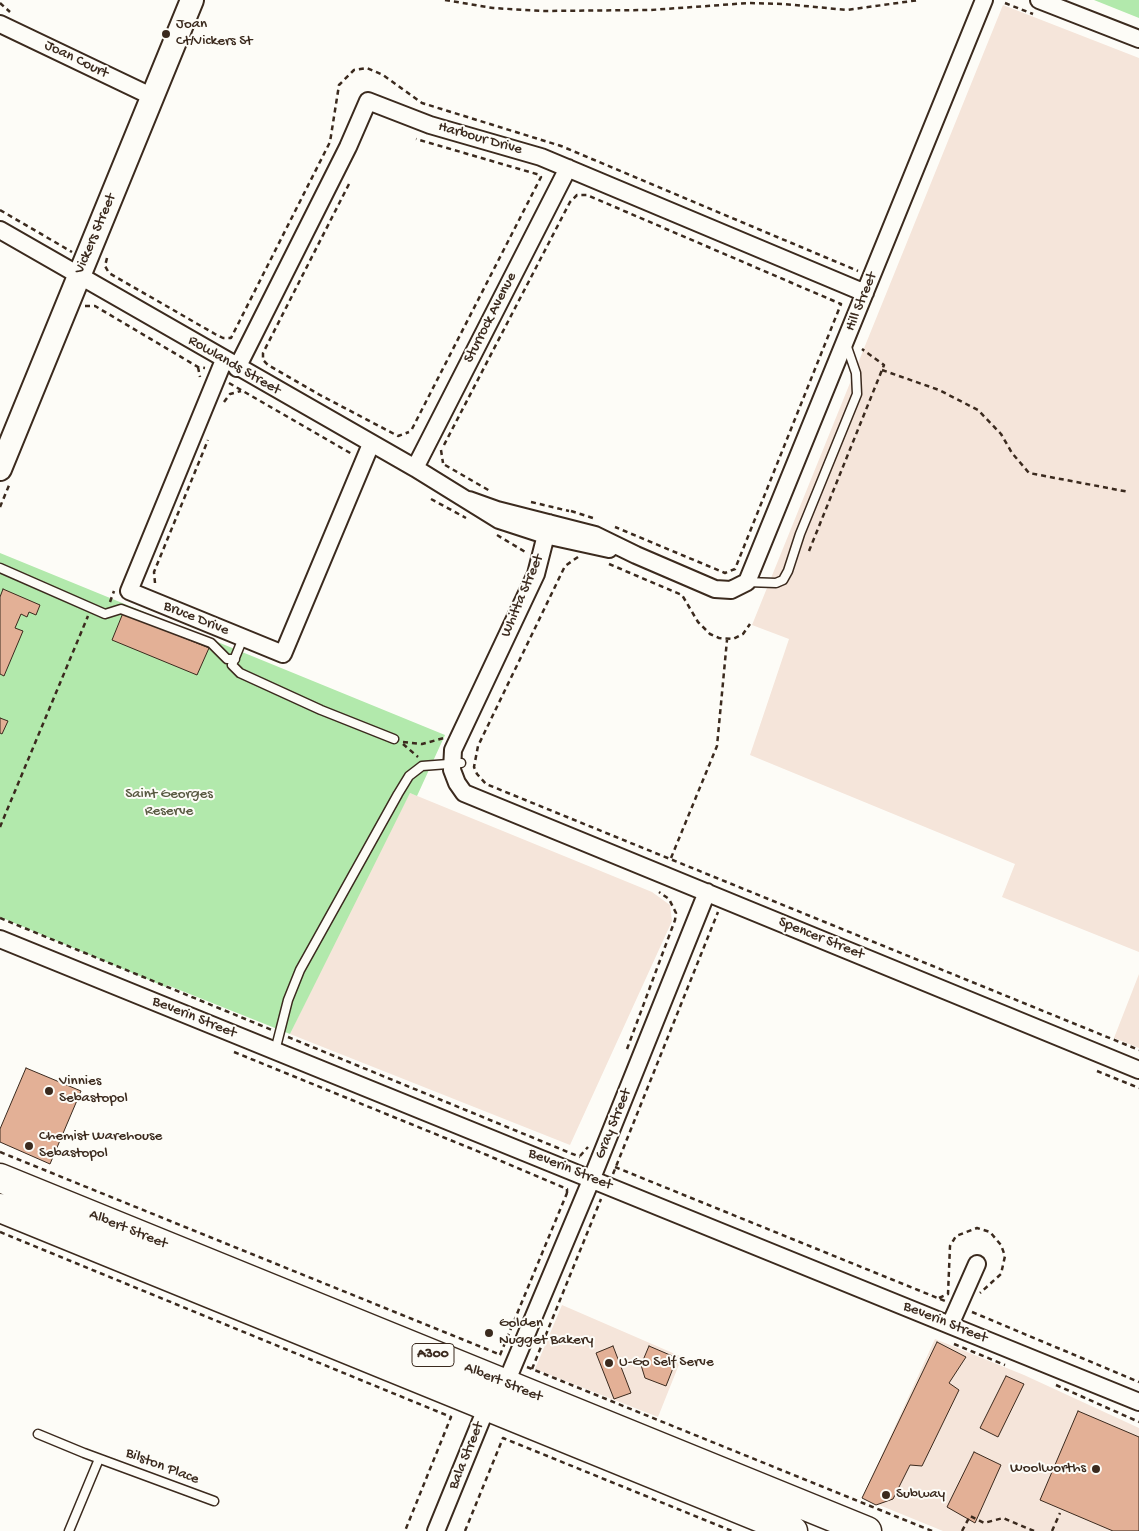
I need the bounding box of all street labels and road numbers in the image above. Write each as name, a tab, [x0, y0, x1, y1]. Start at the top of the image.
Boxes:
street label: Joan Court	[41, 37, 111, 83]
street label: Harbour Drive	[436, 118, 524, 160]
street label: Vickers Street	[71, 191, 121, 277]
street label: Sturrock Avenue	[461, 270, 521, 366]
street label: Hill Street	[842, 270, 882, 334]
street label: Rowlands Street	[185, 332, 283, 400]
street label: Whitta Street	[497, 552, 549, 640]
street label: Bruce Drive	[161, 598, 231, 640]
street label: Spencer Street	[775, 914, 867, 964]
street label: Beverin Street	[149, 993, 239, 1043]
street label: Gray Street	[592, 1086, 636, 1162]
street label: Beverin Street	[525, 1145, 615, 1195]
street label: Albert Street	[86, 1206, 170, 1254]
street label: Beverin Street	[900, 1298, 990, 1348]
road number: A300	[412, 1344, 454, 1366]
street label: Albert Street	[461, 1359, 545, 1407]
street label: Bala Street	[445, 1420, 489, 1492]
street label: Bilston Place	[123, 1445, 201, 1489]

